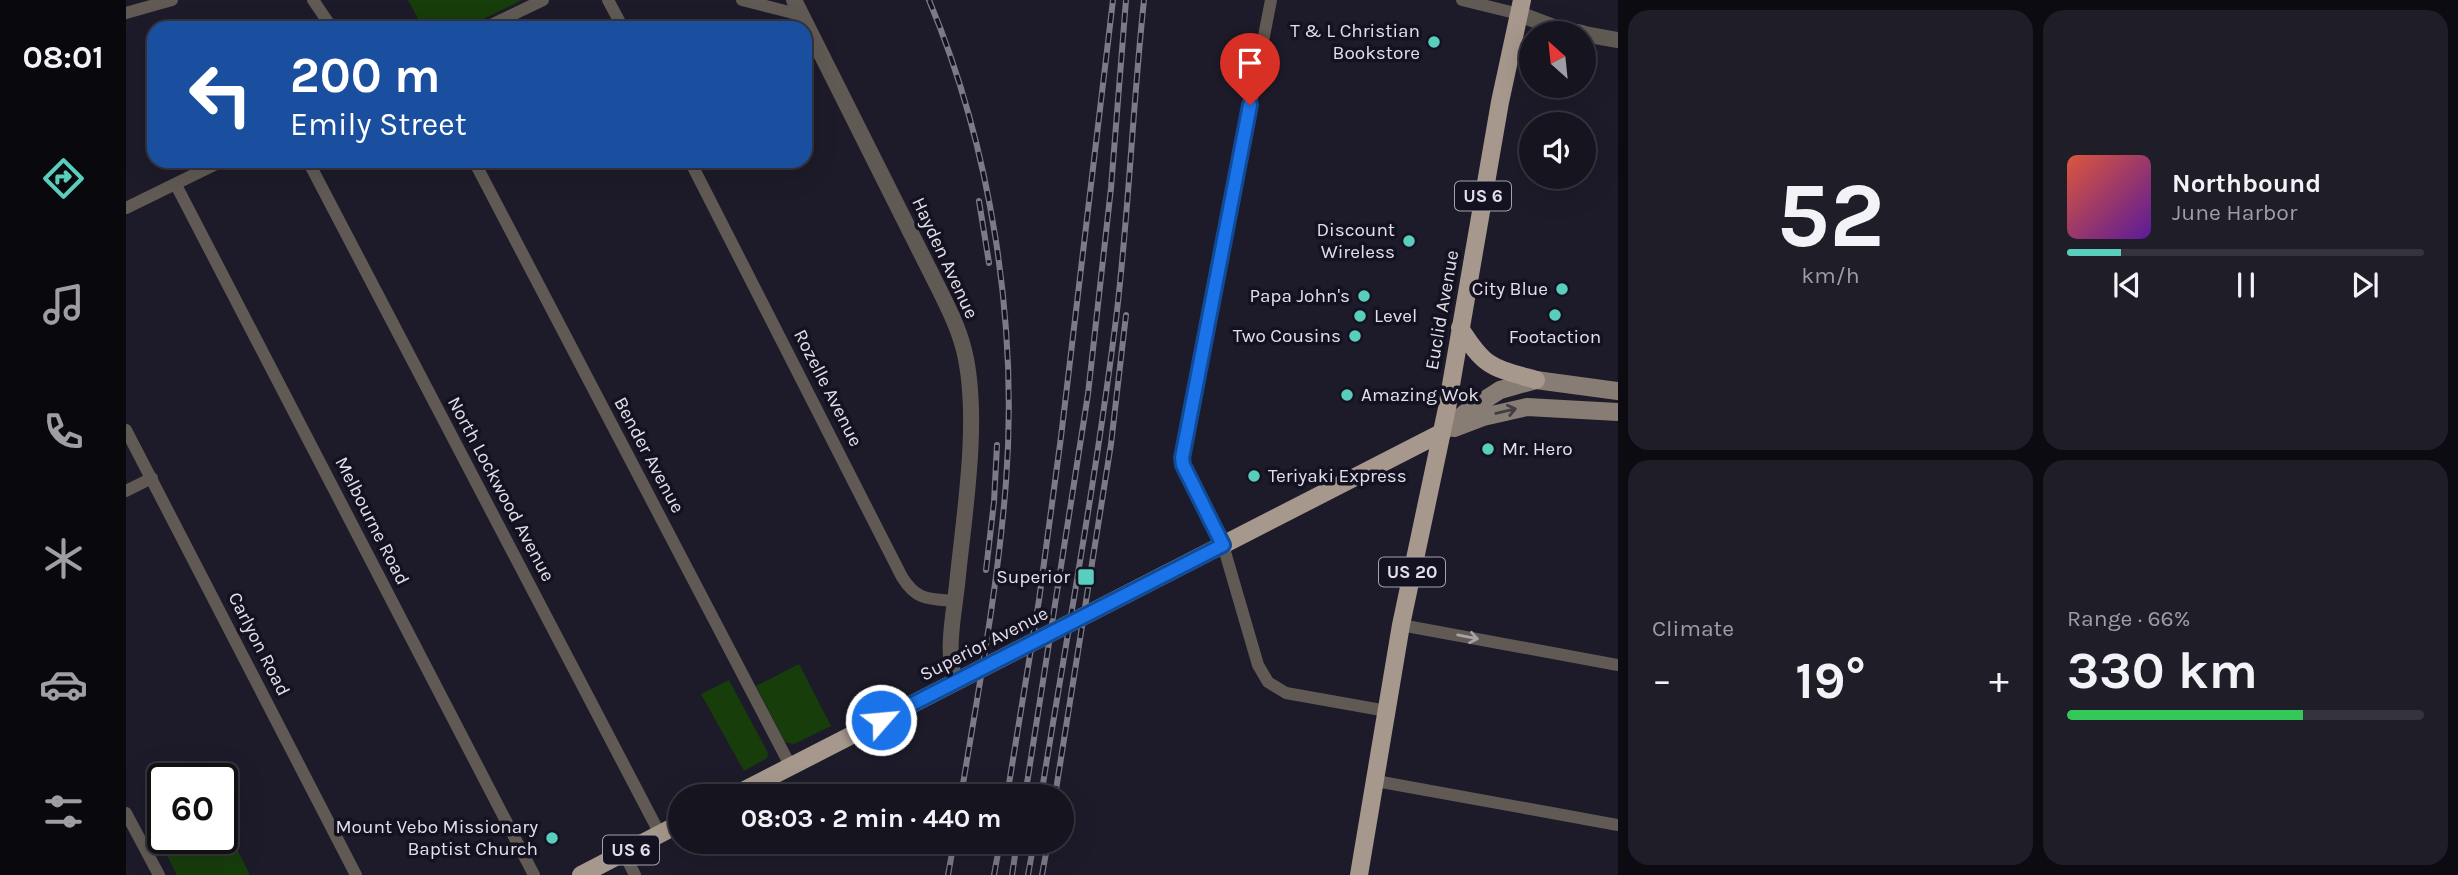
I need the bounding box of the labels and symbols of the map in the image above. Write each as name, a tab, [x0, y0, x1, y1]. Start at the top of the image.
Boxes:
place label: T & L Christian Bookstore	[1290, 20, 1420, 64]
north arrow	[1519, 21, 1596, 98]
pin	[1220, 33, 1280, 105]
marker: T & L Christian Bookstore	[1426, 34, 1442, 50]
road number: US 6	[1455, 182, 1511, 210]
street label: Hayden Avenue	[907, 194, 983, 322]
place label: Discount Wireless	[1317, 219, 1395, 263]
marker: Discount Wireless	[1401, 233, 1417, 249]
street label: Euclid Avenue	[1421, 248, 1463, 372]
place label: City Blue	[1472, 278, 1548, 300]
marker: City Blue	[1554, 281, 1570, 297]
place label: Papa John's	[1249, 285, 1350, 307]
marker: Papa John's	[1356, 288, 1372, 304]
place label: Level	[1374, 305, 1417, 327]
marker: Footaction	[1547, 307, 1563, 323]
marker: Level	[1352, 308, 1368, 324]
place label: Two Cousins	[1233, 325, 1341, 347]
street label: Rozelle Avenue	[789, 326, 867, 450]
place label: Footaction	[1509, 326, 1601, 348]
marker: Two Cousins	[1347, 328, 1363, 344]
place label: Amazing Wok	[1361, 384, 1479, 406]
marker: Amazing Wok	[1339, 387, 1355, 403]
street label: North Lockwood Avenue	[443, 393, 559, 585]
street label: Bender Avenue	[609, 393, 689, 517]
one-way arrow	[1494, 404, 1517, 417]
place label: Mr. Hero	[1502, 438, 1573, 460]
marker: Mr. Hero	[1480, 441, 1496, 457]
street label: Melbourne Road	[330, 453, 414, 589]
place label: Teriyaki Express	[1268, 465, 1407, 487]
marker: Teriyaki Express	[1246, 468, 1262, 484]
road number: US 20	[1379, 558, 1445, 586]
place label: Superior	[996, 566, 1070, 588]
marker: Superior	[1076, 567, 1096, 587]
street label: Carlyon Road	[223, 589, 295, 699]
street label: Superior Avenue	[916, 602, 1052, 686]
one-way arrow	[1456, 631, 1479, 644]
position arrow	[844, 683, 918, 757]
speed limit sign: 60	[147, 763, 238, 854]
place label: Mount Vebo Missionary Baptist Church	[335, 816, 538, 860]
marker: Mount Vebo Missionary Baptist Church	[544, 830, 560, 846]
road number: US 6	[603, 836, 659, 864]

